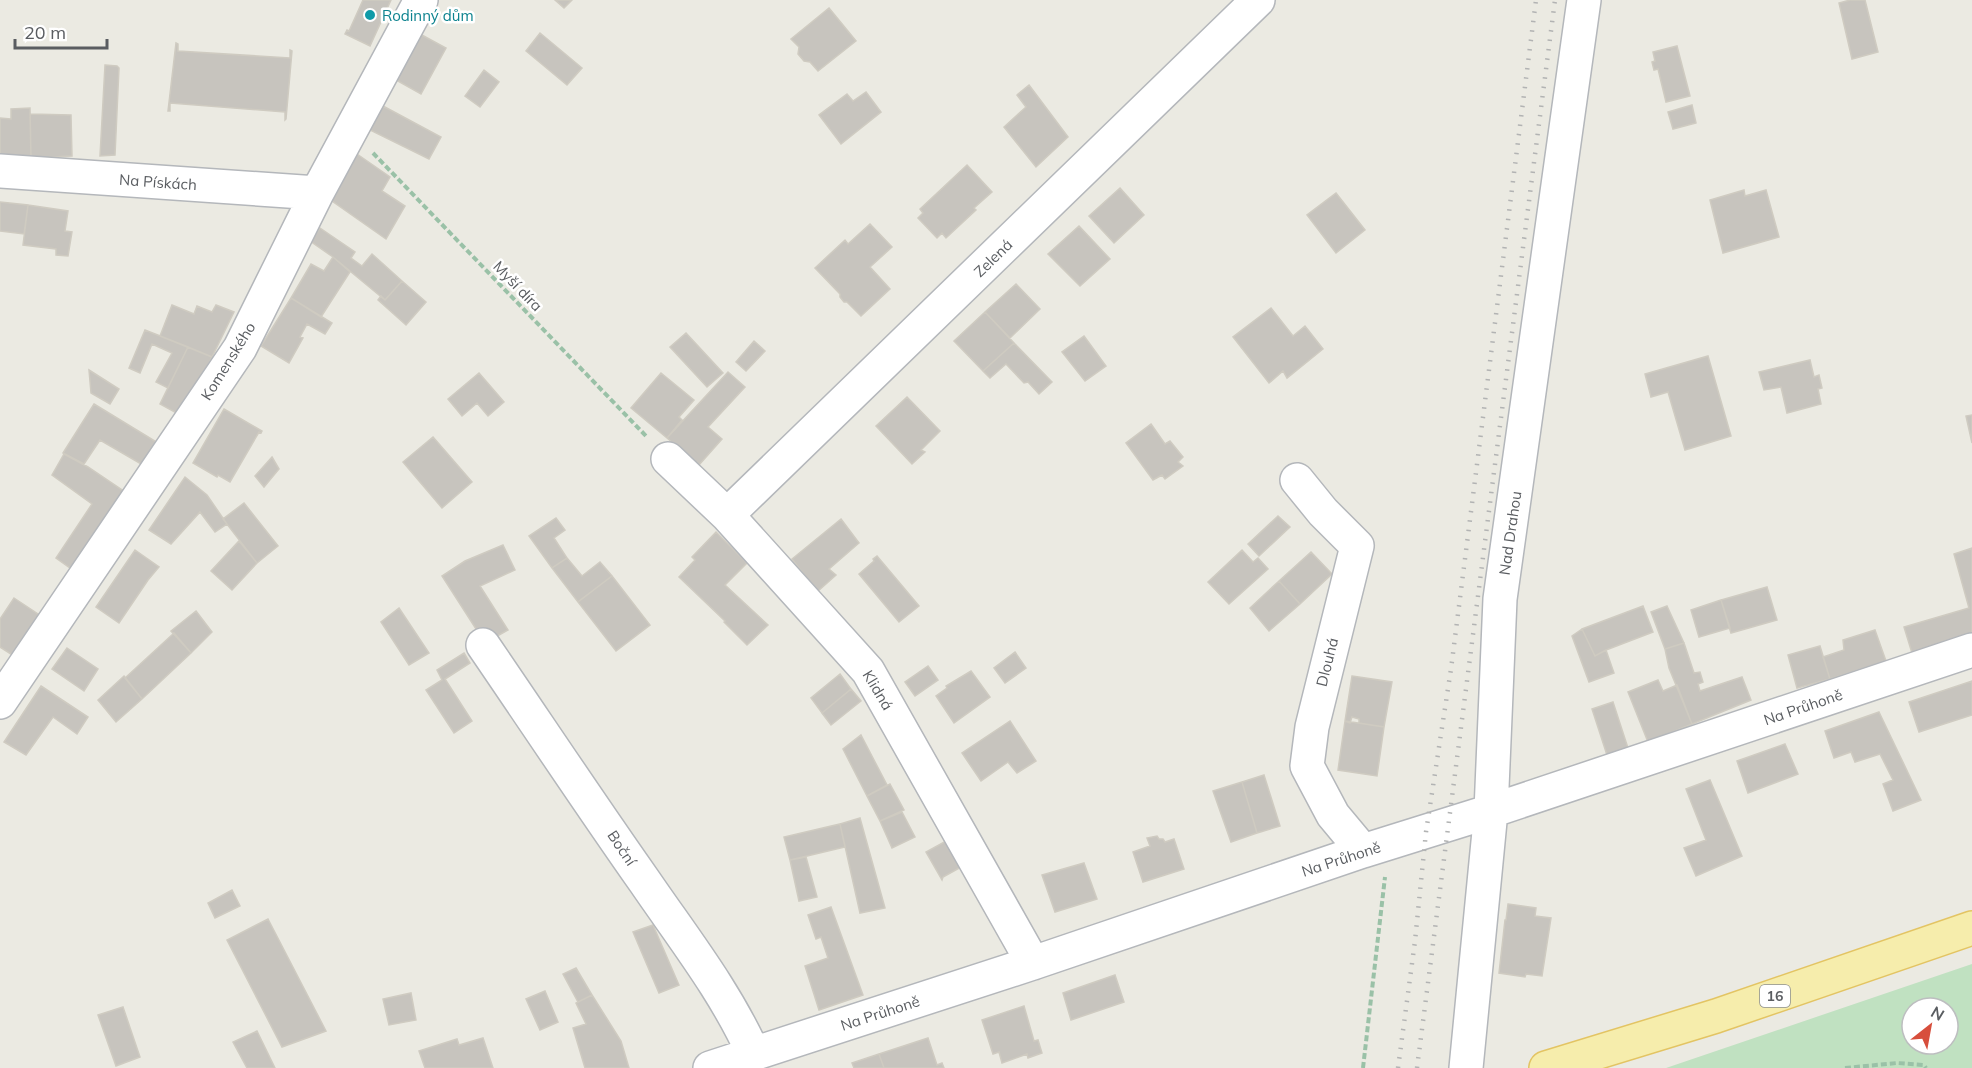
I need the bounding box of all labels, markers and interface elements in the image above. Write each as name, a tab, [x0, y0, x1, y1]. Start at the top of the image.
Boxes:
place label: Rodinný dům	[382, 6, 474, 25]
marker: Rodinný dům	[363, 8, 377, 22]
scale bar	[15, 12, 106, 50]
text: 20 m	[24, 21, 66, 44]
street label: Na Pískách	[119, 170, 197, 194]
street label: Zelená	[970, 235, 1016, 281]
street label: Myší díra	[489, 257, 547, 315]
street label: Komenského	[196, 318, 260, 404]
street label: Nad Drahou	[1495, 490, 1525, 576]
street label: Dlouhá	[1312, 636, 1342, 688]
street label: Klidná	[859, 666, 897, 714]
street label: Na Průhoně	[1761, 685, 1845, 729]
street label: Boční	[603, 827, 641, 870]
street label: Na Průhoně	[1299, 837, 1383, 881]
road number: 16	[1760, 985, 1790, 1007]
street label: Na Průhoně	[838, 991, 922, 1035]
north arrow	[1900, 996, 1960, 1056]
text: N	[1927, 1001, 1948, 1025]

